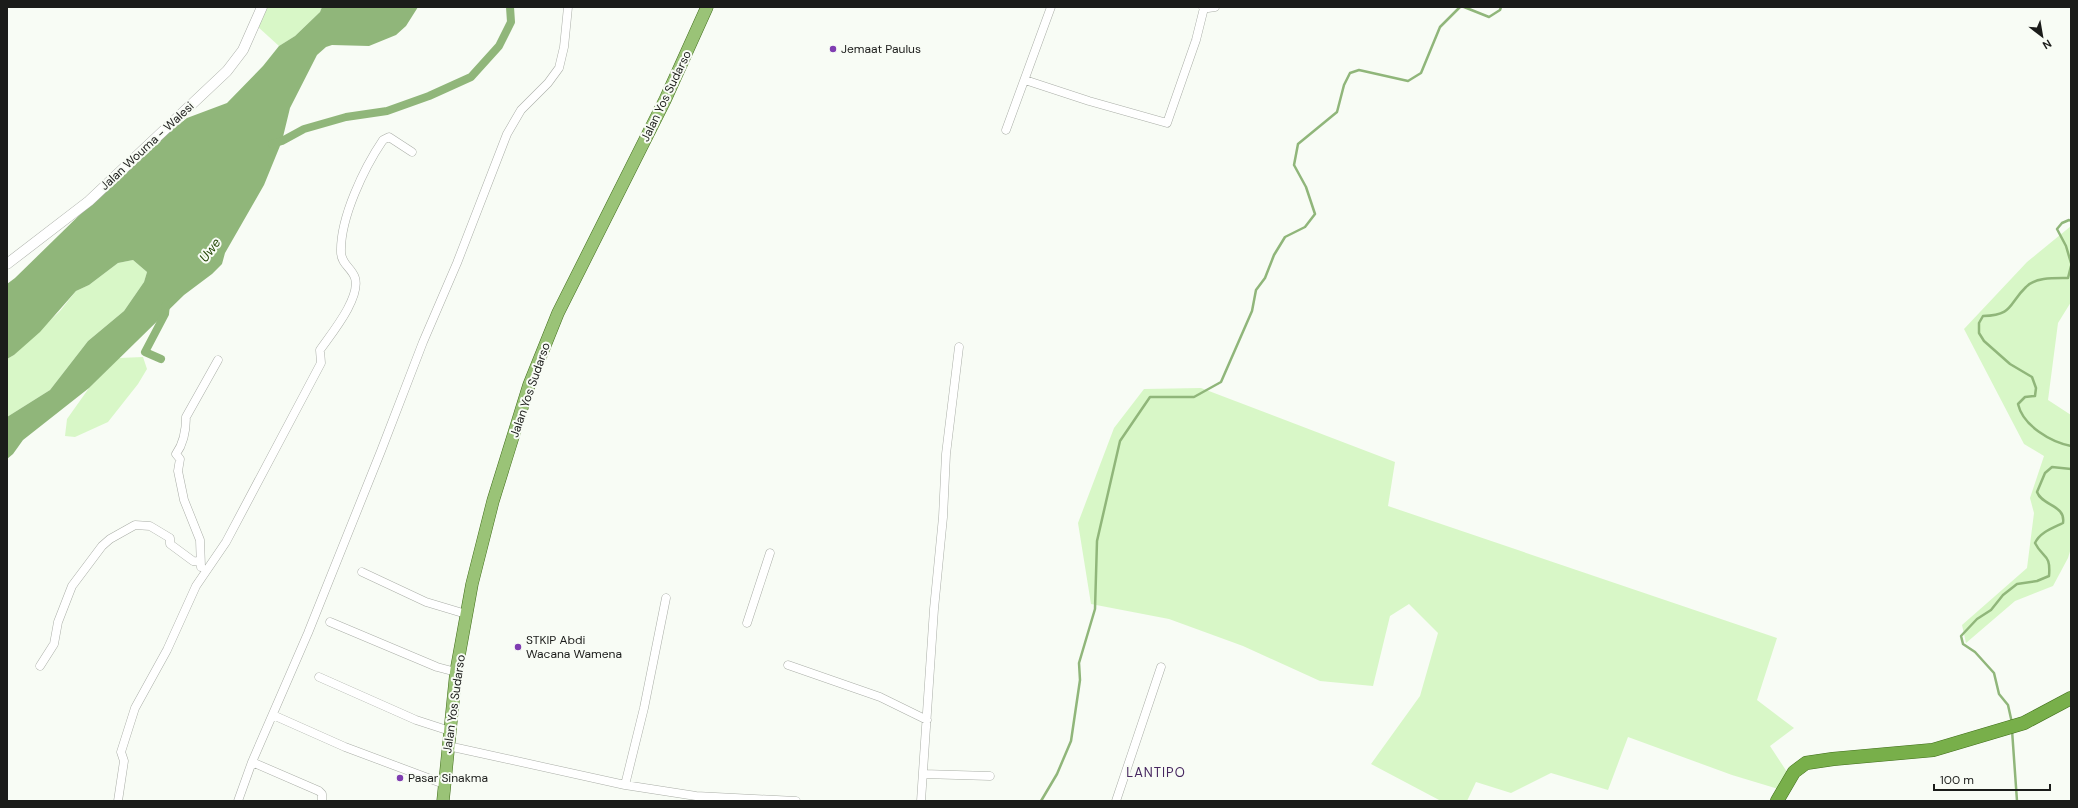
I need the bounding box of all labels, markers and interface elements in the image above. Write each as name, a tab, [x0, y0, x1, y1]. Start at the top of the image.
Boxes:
north arrow	[2022, 16, 2062, 56]
text: N	[2040, 37, 2054, 53]
place label: Jemaat Paulus	[841, 41, 921, 57]
marker: Jemaat Paulus	[828, 44, 838, 54]
street label: Jalan Yos Sudarso	[637, 48, 695, 144]
street label: Jalan Wouma - Walesi	[97, 98, 197, 194]
water label: Uwe	[195, 235, 225, 265]
street label: Jalan Yos Sudarso	[506, 340, 554, 440]
place label: STKIP Abdi Wacana Wamena	[526, 632, 622, 662]
marker: STKIP Abdi Wacana Wamena	[513, 642, 523, 652]
street label: Jalan Yos Sudarso	[439, 654, 469, 754]
district label: LANTIPO	[1126, 764, 1186, 781]
scale bar	[1934, 766, 2050, 792]
place label: Pasar Sinakma	[408, 770, 488, 786]
text: 100 m	[1940, 772, 1974, 788]
marker: Pasar Sinakma	[395, 773, 405, 783]

